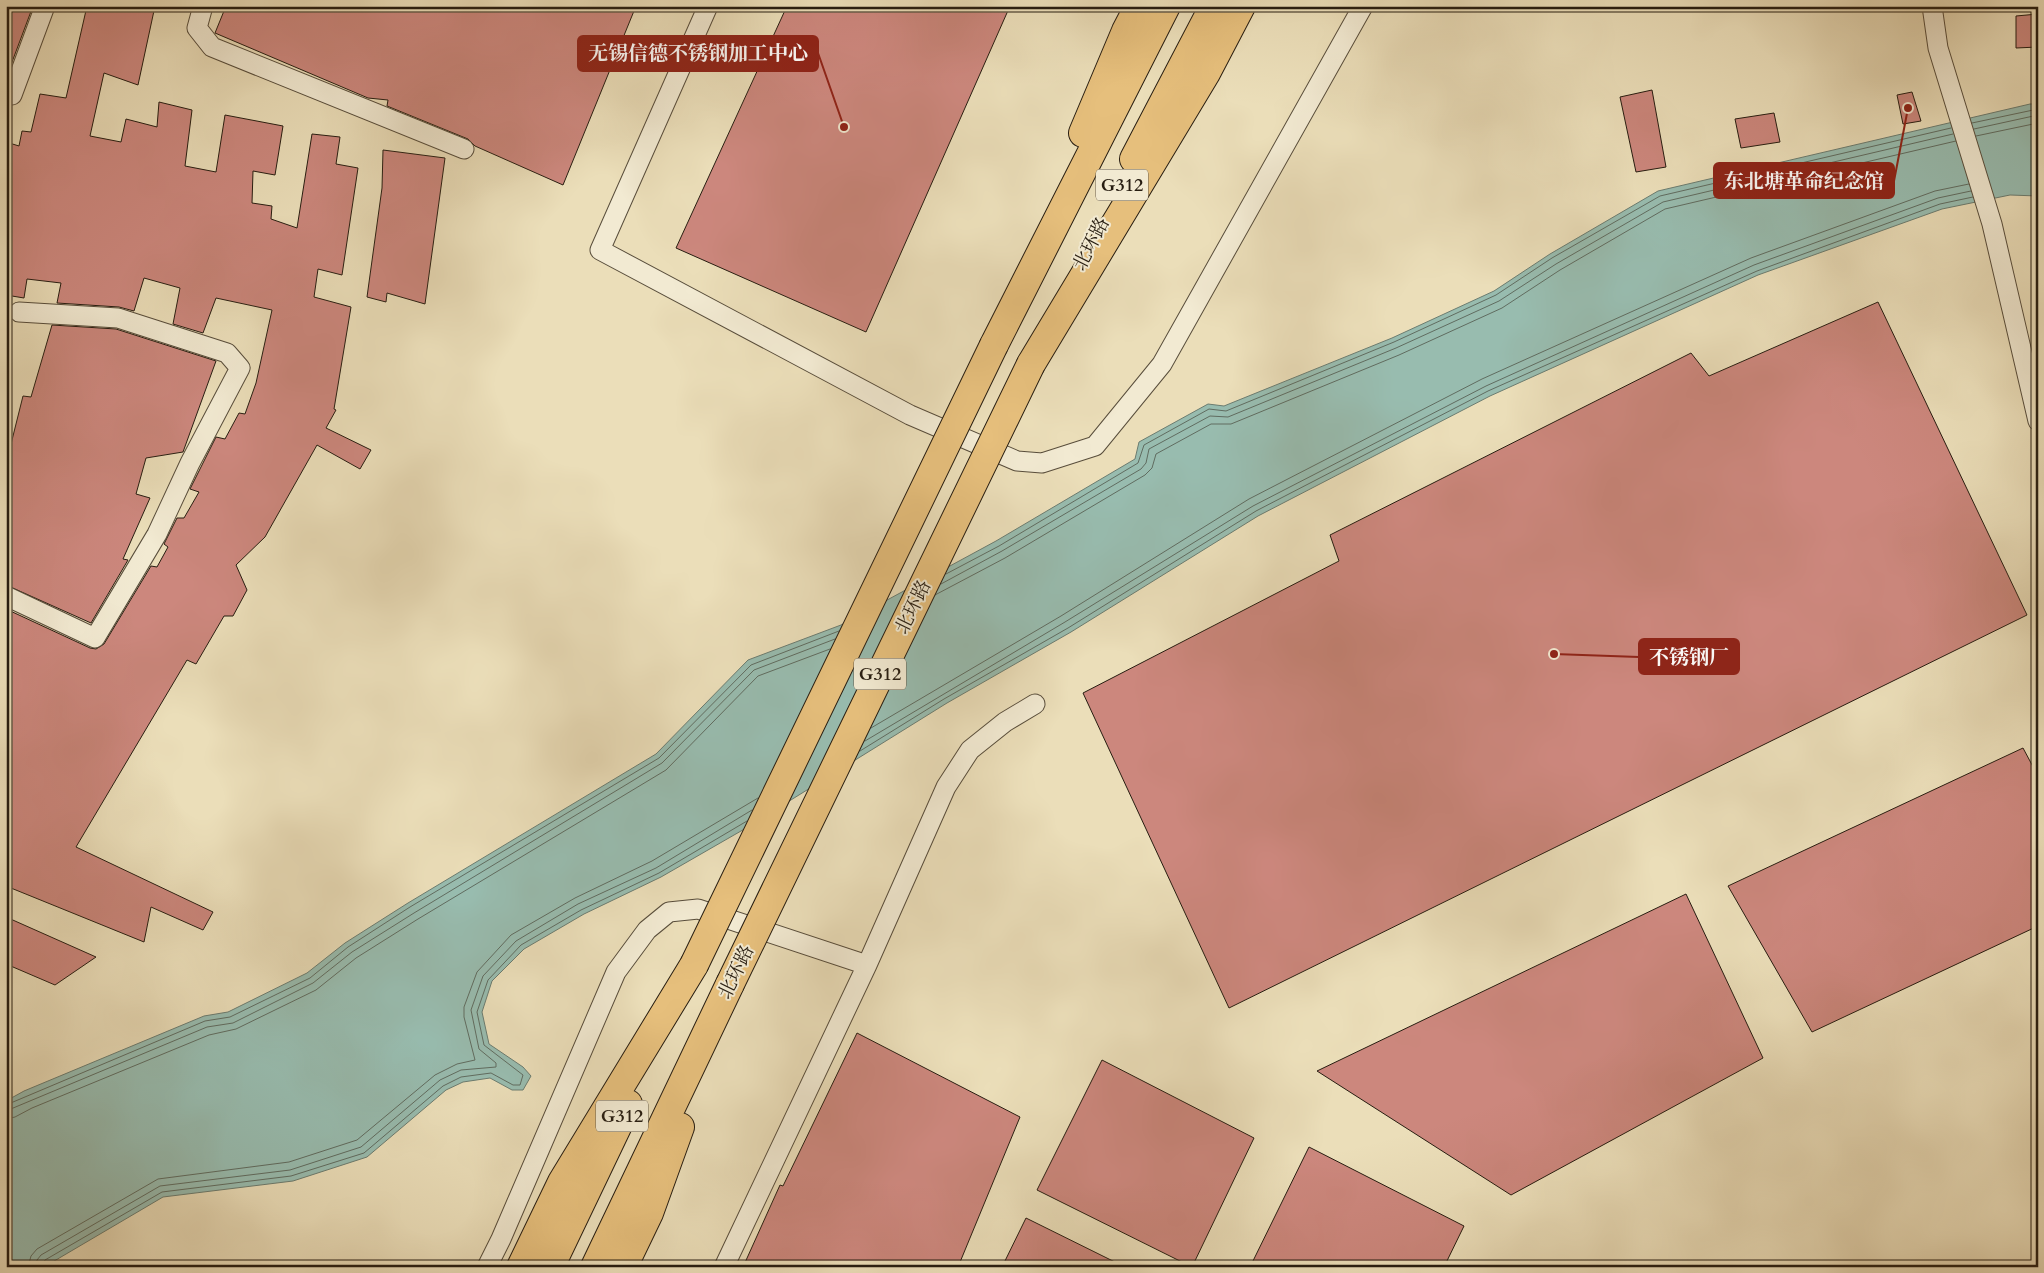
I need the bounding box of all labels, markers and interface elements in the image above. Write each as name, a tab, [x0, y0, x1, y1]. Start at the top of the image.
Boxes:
callout: 无锡信德不锈钢加工中心	[578, 36, 818, 71]
text: 无锡信德不锈钢加工中心	[588, 40, 808, 67]
callout: 东北塘革命纪念馆	[1714, 163, 1894, 198]
text: 东北塘革命纪念馆	[1724, 168, 1884, 195]
road number: G312	[1096, 170, 1148, 200]
street label: 北环路	[1066, 213, 1116, 275]
street label: 北环路	[889, 576, 937, 638]
callout: 不锈钢厂	[1639, 639, 1739, 674]
text: 不锈钢厂	[1649, 644, 1729, 671]
road number: G312	[854, 659, 906, 690]
street label: 北环路	[712, 941, 760, 1003]
road number: G312	[596, 1100, 648, 1132]

